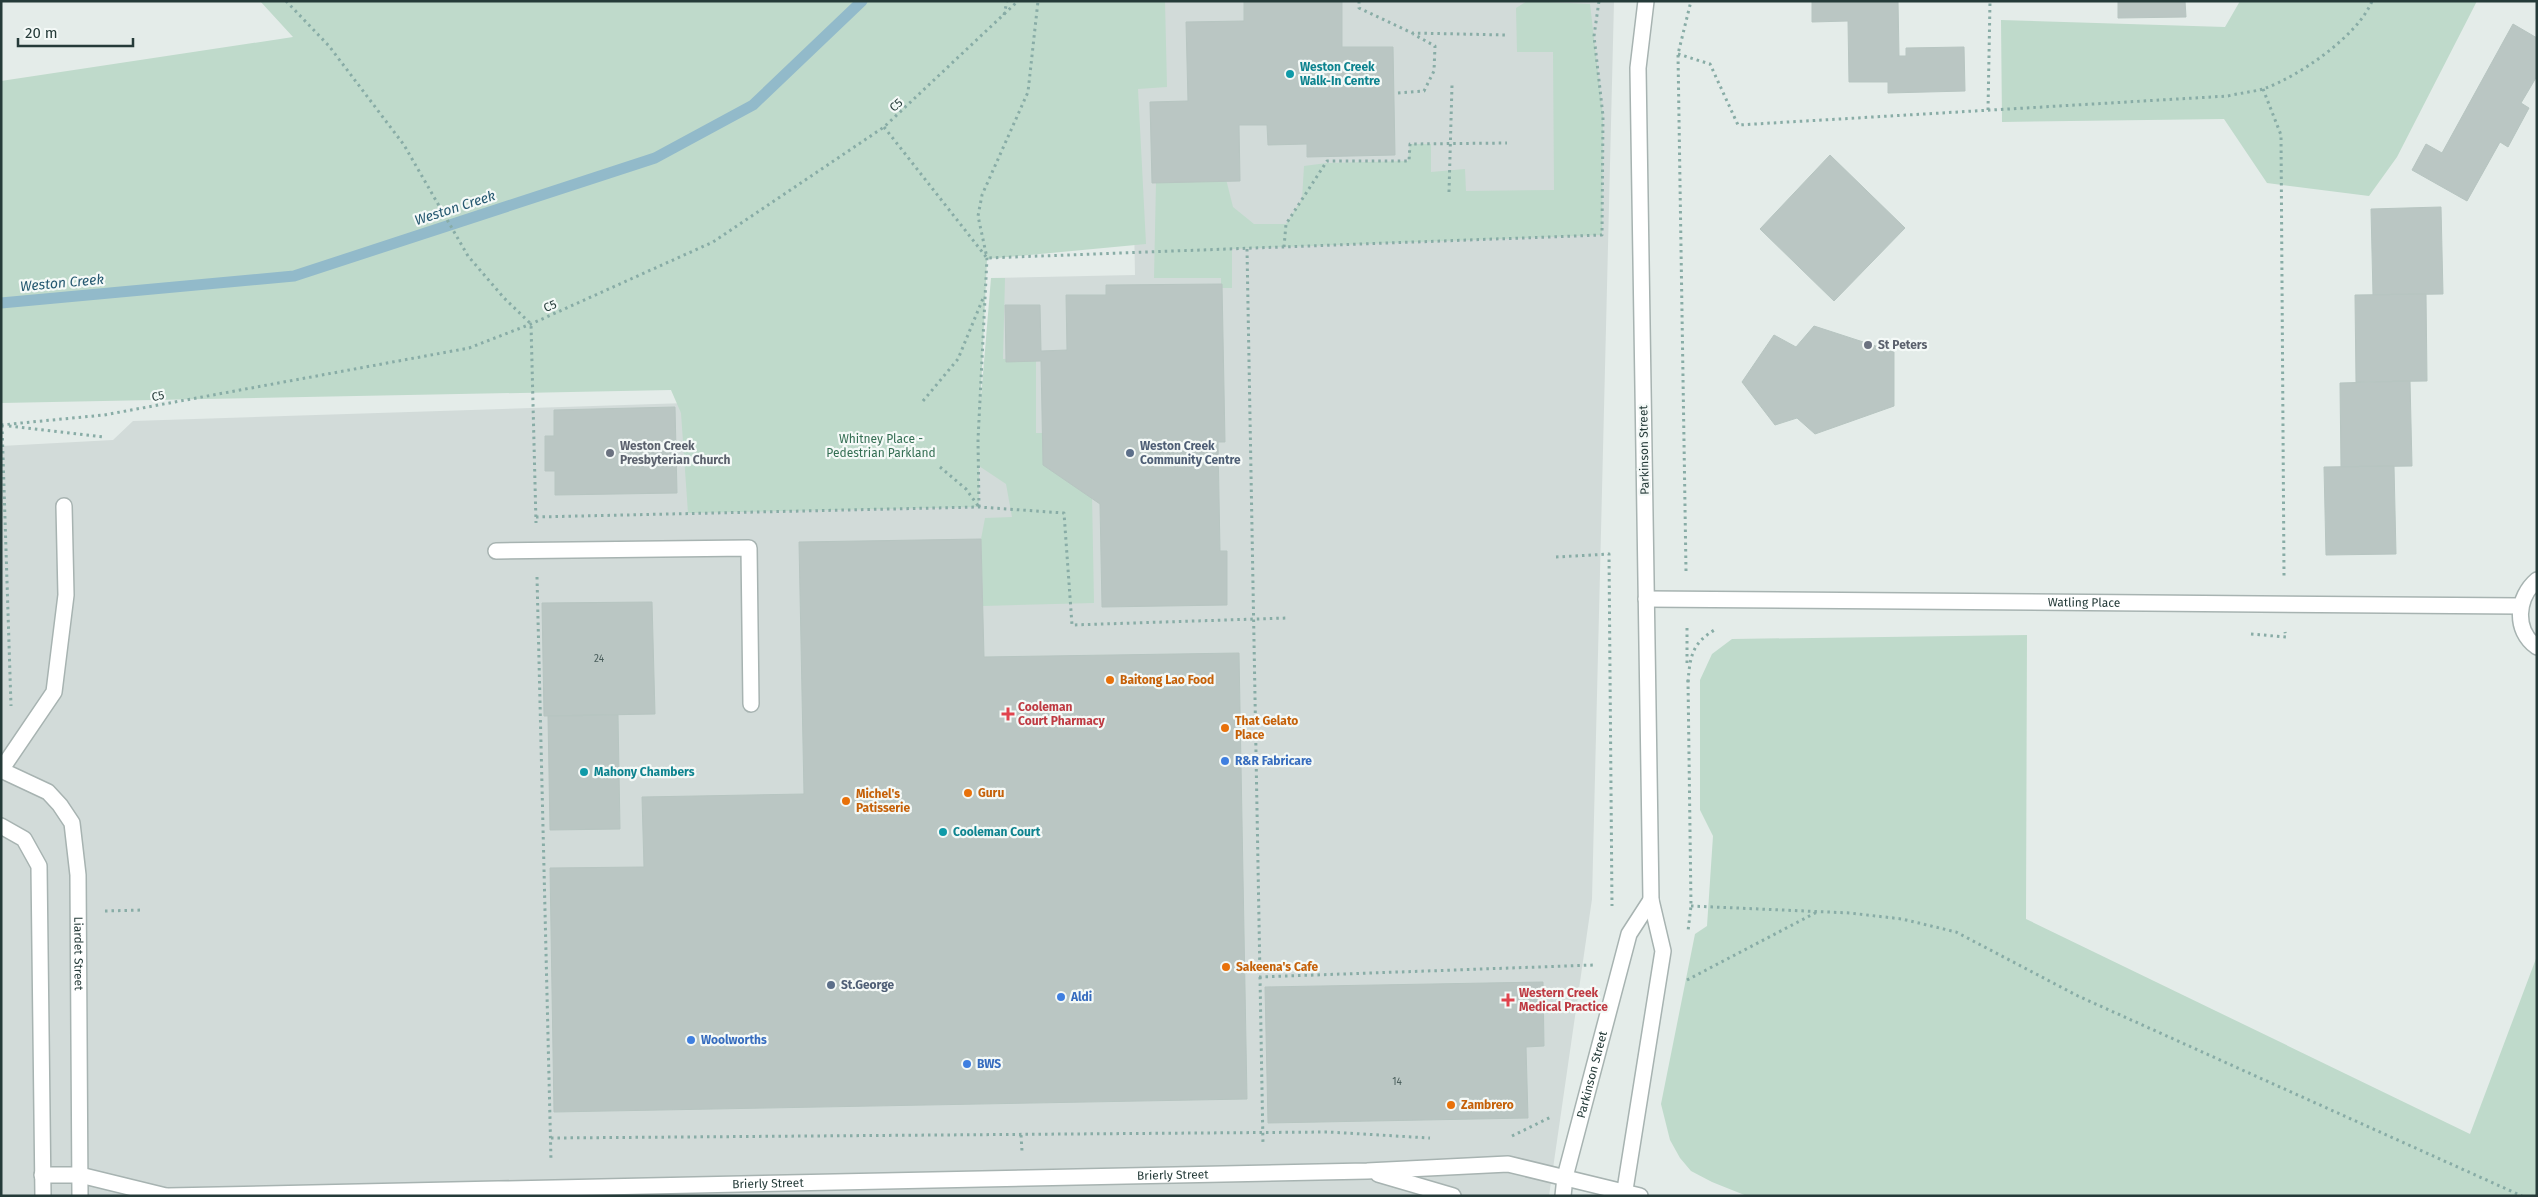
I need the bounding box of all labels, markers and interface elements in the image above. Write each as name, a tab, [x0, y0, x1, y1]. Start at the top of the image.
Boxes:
scale bar	[18, 15, 132, 47]
text: 20 m	[25, 24, 58, 42]
place label: Weston Creek Walk-In Centre	[1300, 60, 1380, 88]
marker: Weston Creek Walk-In Centre	[1284, 68, 1296, 80]
street label: C5	[887, 96, 905, 114]
water label: Weston Creek	[412, 187, 498, 229]
water label: Weston Creek	[19, 271, 105, 295]
street label: C5	[541, 297, 559, 315]
place label: St Peters	[1878, 338, 1928, 352]
marker: St Peters	[1862, 339, 1874, 351]
street label: C5	[150, 388, 166, 404]
street label: Parkinson Street	[1636, 405, 1652, 495]
park label: Whitney Place - Pedestrian Parkland	[826, 432, 936, 460]
place label: Weston Creek Presbyterian Church	[620, 439, 730, 467]
place label: Weston Creek Community Centre	[1140, 439, 1241, 467]
marker: Weston Creek Presbyterian Church	[604, 447, 616, 459]
marker: Weston Creek Community Centre	[1124, 447, 1136, 459]
street label: Watling Place	[2048, 595, 2120, 610]
house number: 24	[594, 653, 605, 665]
place label: Baitong Lao Food	[1120, 673, 1214, 687]
marker: Baitong Lao Food	[1104, 674, 1116, 686]
place label: Cooleman Court Pharmacy	[1018, 700, 1106, 728]
marker: Cooleman Court Pharmacy	[1002, 708, 1014, 720]
place label: That Gelato Place	[1235, 714, 1298, 742]
marker: That Gelato Place	[1219, 722, 1231, 734]
place label: R&R Fabricare	[1235, 754, 1312, 768]
marker: R&R Fabricare	[1219, 755, 1231, 767]
place label: Mahony Chambers	[594, 765, 695, 779]
marker: Mahony Chambers	[578, 766, 590, 778]
place label: Guru	[978, 786, 1004, 800]
place label: Michel's Patisserie	[856, 787, 910, 815]
marker: Guru	[962, 787, 974, 799]
marker: Michel's Patisserie	[840, 795, 852, 807]
place label: Cooleman Court	[953, 825, 1041, 839]
marker: Cooleman Court	[937, 826, 949, 838]
street label: Liardet Street	[71, 916, 86, 991]
place label: Sakeena's Cafe	[1236, 960, 1318, 974]
marker: Sakeena's Cafe	[1220, 961, 1232, 973]
place label: St.George	[841, 978, 895, 992]
marker: St.George	[825, 979, 837, 991]
place label: Western Creek Medical Practice	[1519, 986, 1608, 1014]
place label: Aldi	[1070, 990, 1092, 1004]
marker: Aldi	[1055, 991, 1067, 1003]
marker: Western Creek Medical Practice	[1501, 993, 1515, 1007]
street label: Parkinson Street	[1574, 1029, 1610, 1120]
place label: Woolworths	[701, 1033, 767, 1047]
marker: Woolworths	[685, 1034, 697, 1046]
place label: BWS	[977, 1057, 1001, 1071]
marker: BWS	[961, 1058, 973, 1070]
house number: 14	[1392, 1076, 1403, 1088]
place label: Zambrero	[1461, 1098, 1514, 1112]
marker: Zambrero	[1445, 1099, 1457, 1111]
street label: Brierly Street	[1137, 1167, 1209, 1183]
street label: Brierly Street	[732, 1176, 804, 1191]

